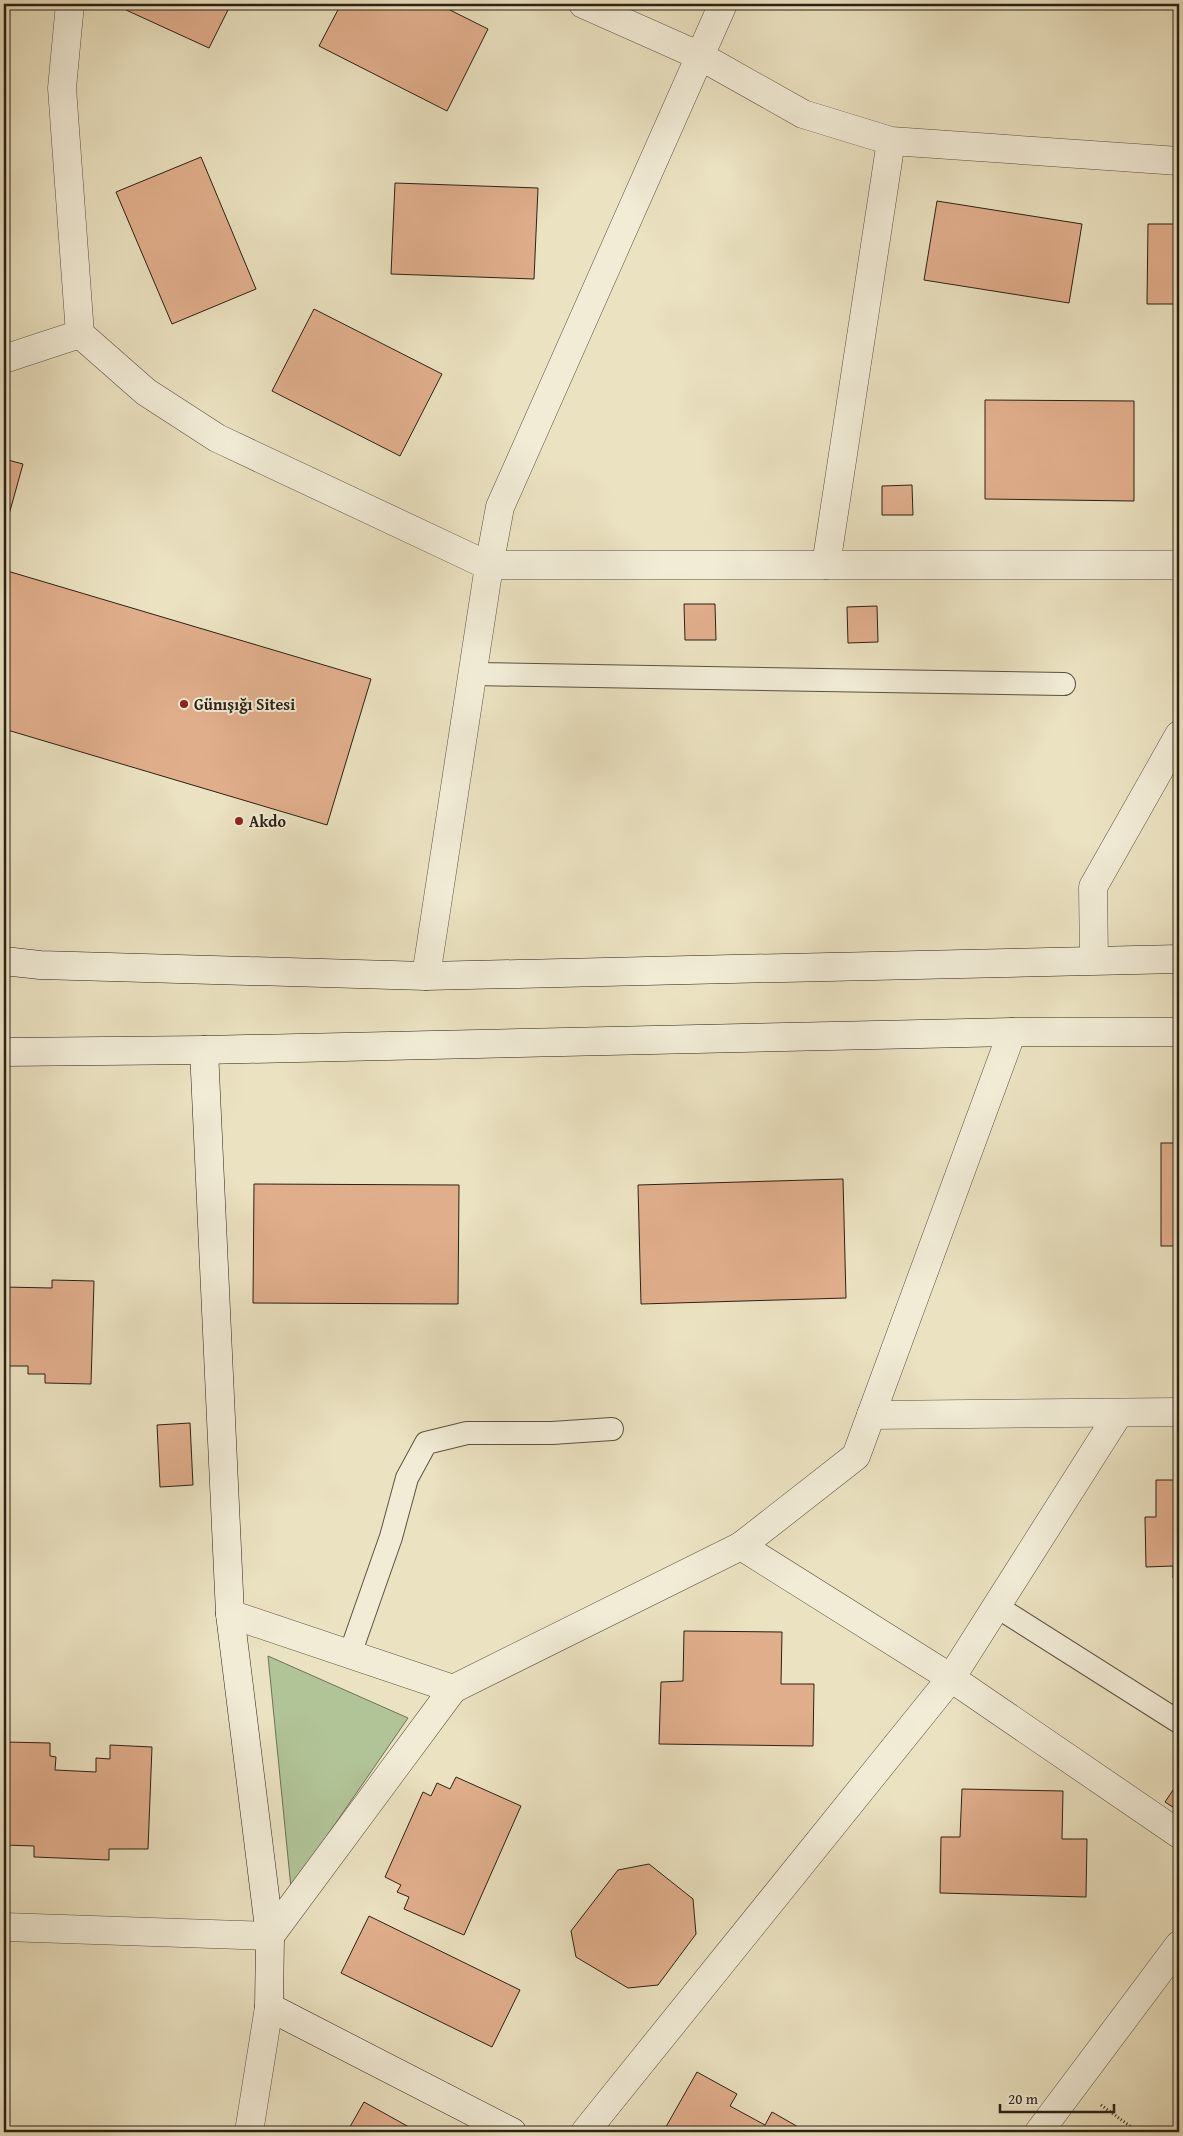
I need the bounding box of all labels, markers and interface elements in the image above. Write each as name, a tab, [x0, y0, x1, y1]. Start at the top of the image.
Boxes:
place label: Günışığı Sitesi	[194, 692, 295, 716]
marker: Günışığı Sitesi	[178, 698, 190, 710]
place label: Akdo	[249, 809, 287, 833]
marker: Akdo	[233, 815, 245, 827]
scale bar	[1000, 2081, 1114, 2113]
text: 20 m	[1008, 2088, 1039, 2109]

